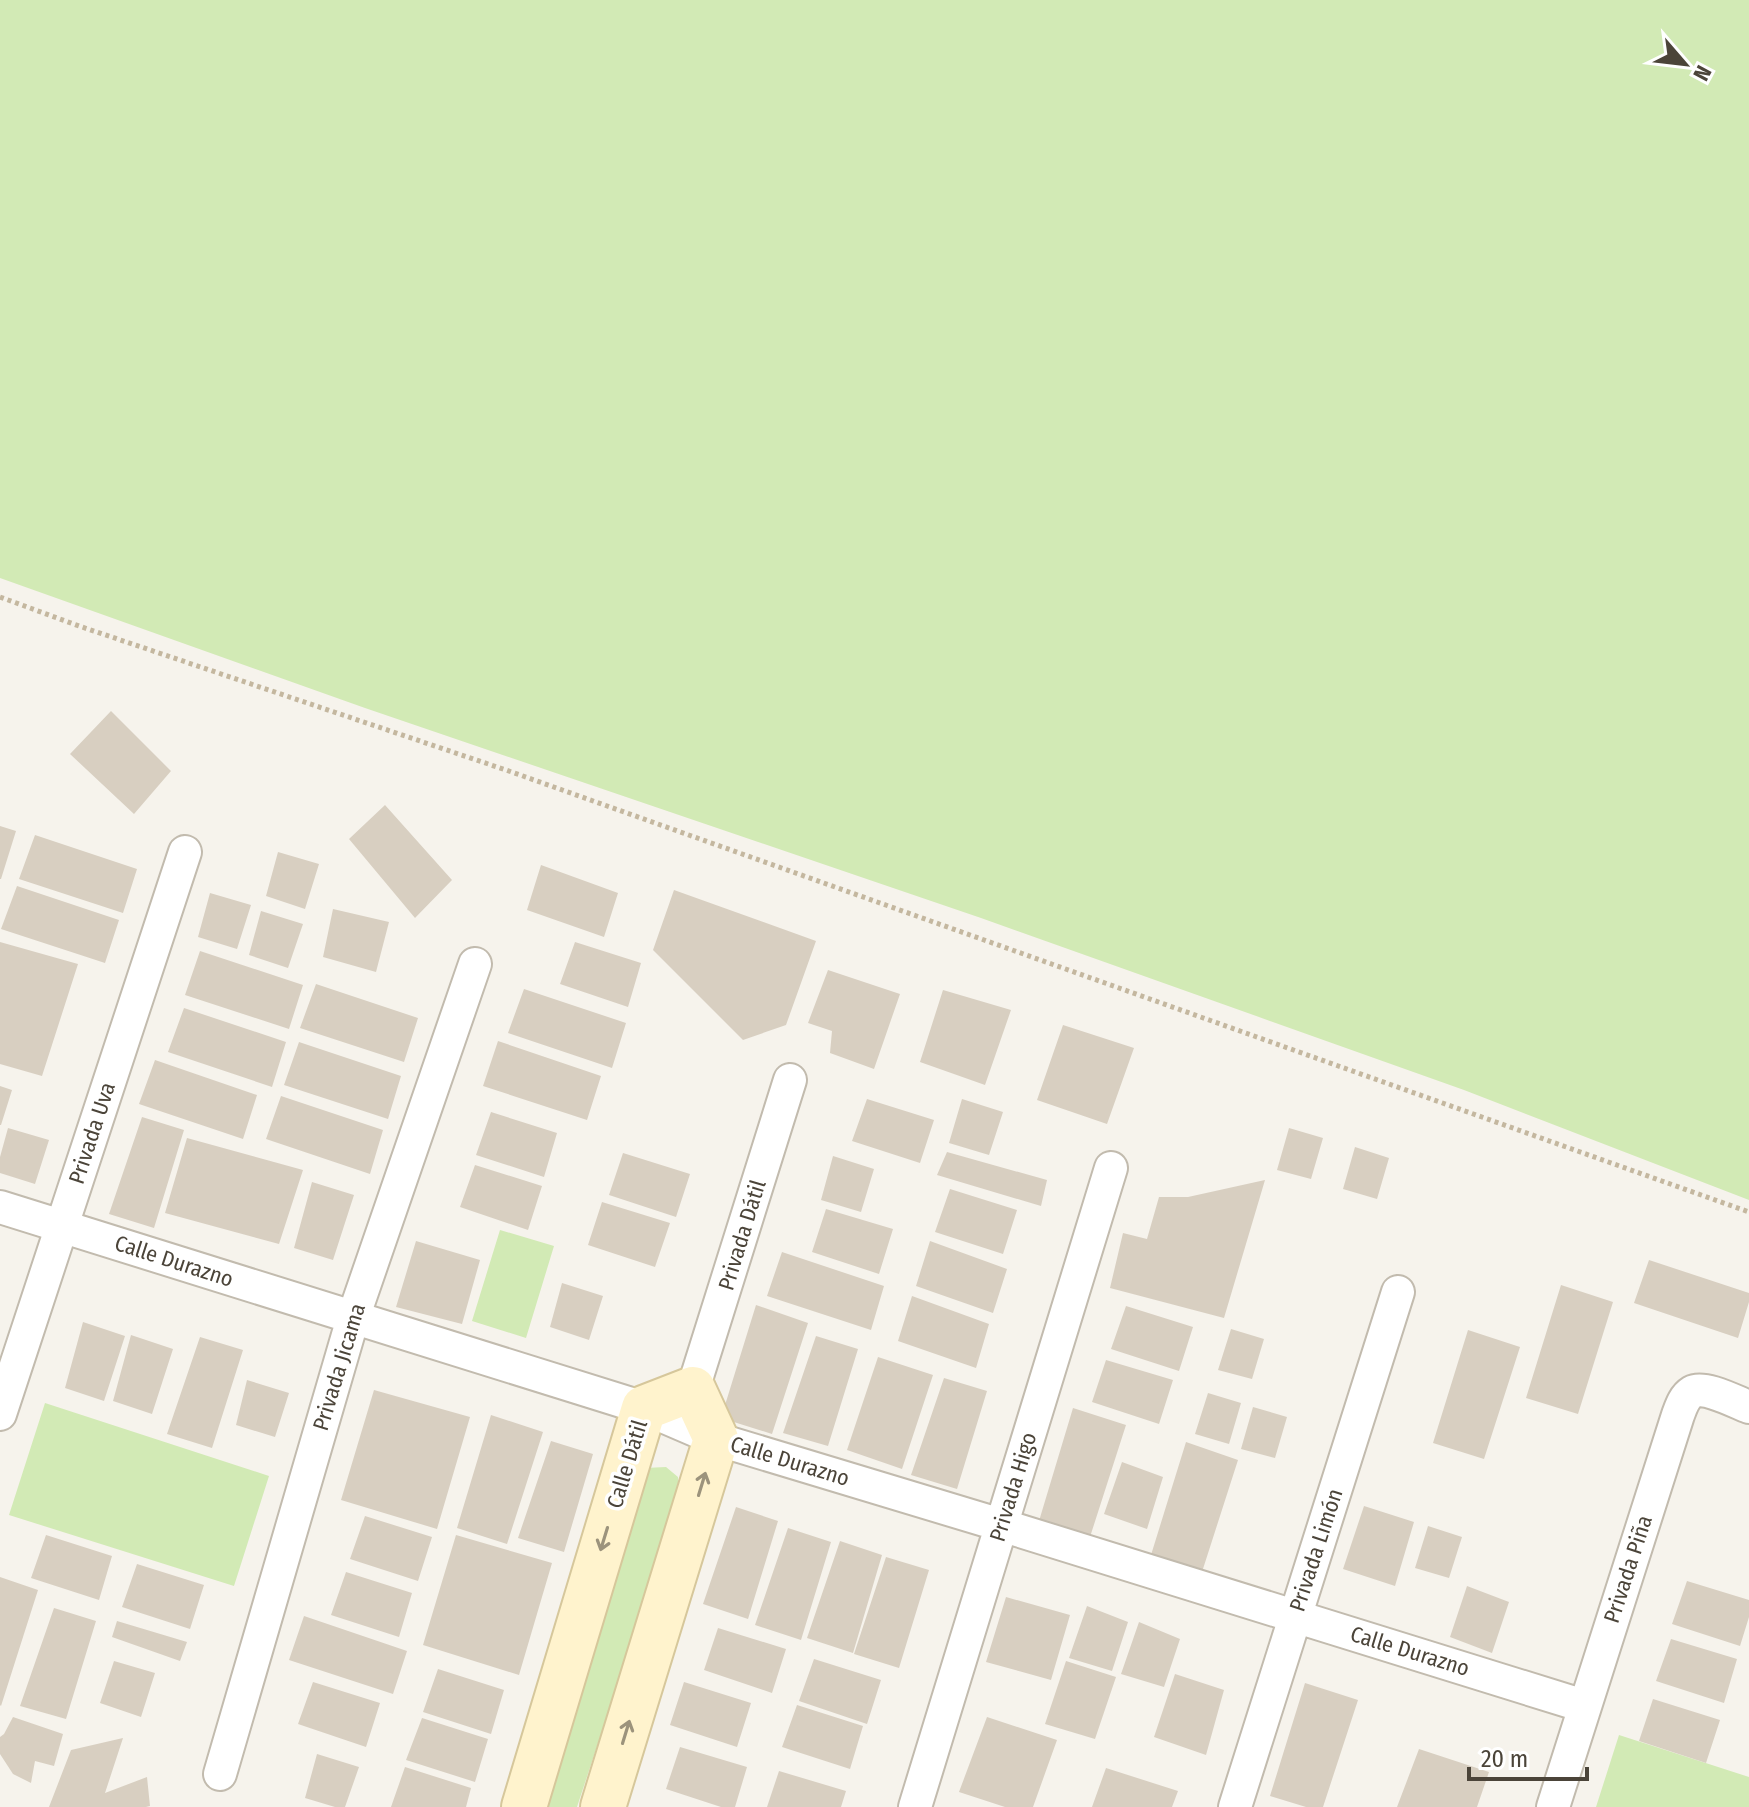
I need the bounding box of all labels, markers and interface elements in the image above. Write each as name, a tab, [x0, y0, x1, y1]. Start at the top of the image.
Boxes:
north arrow	[1645, 24, 1725, 104]
text: N	[1687, 61, 1717, 85]
street label: Privada Uva	[63, 1079, 121, 1187]
street label: Privada Dátil	[712, 1176, 772, 1294]
street label: Calle Durazno	[111, 1229, 237, 1293]
street label: Privada Jicama	[307, 1300, 371, 1434]
street label: Calle Dátil	[601, 1416, 653, 1511]
street label: Privada Higo	[984, 1429, 1042, 1545]
street label: Calle Durazno	[727, 1430, 853, 1492]
one-way arrow	[696, 1472, 710, 1497]
street label: Privada Limón	[1283, 1485, 1349, 1615]
street label: Privada Piña	[1598, 1512, 1658, 1626]
one-way arrow	[596, 1526, 611, 1552]
street label: Calle Durazno	[1347, 1620, 1473, 1682]
one-way arrow	[619, 1720, 634, 1745]
scale bar	[1469, 1731, 1587, 1781]
text: 20 m	[1481, 1745, 1528, 1773]

